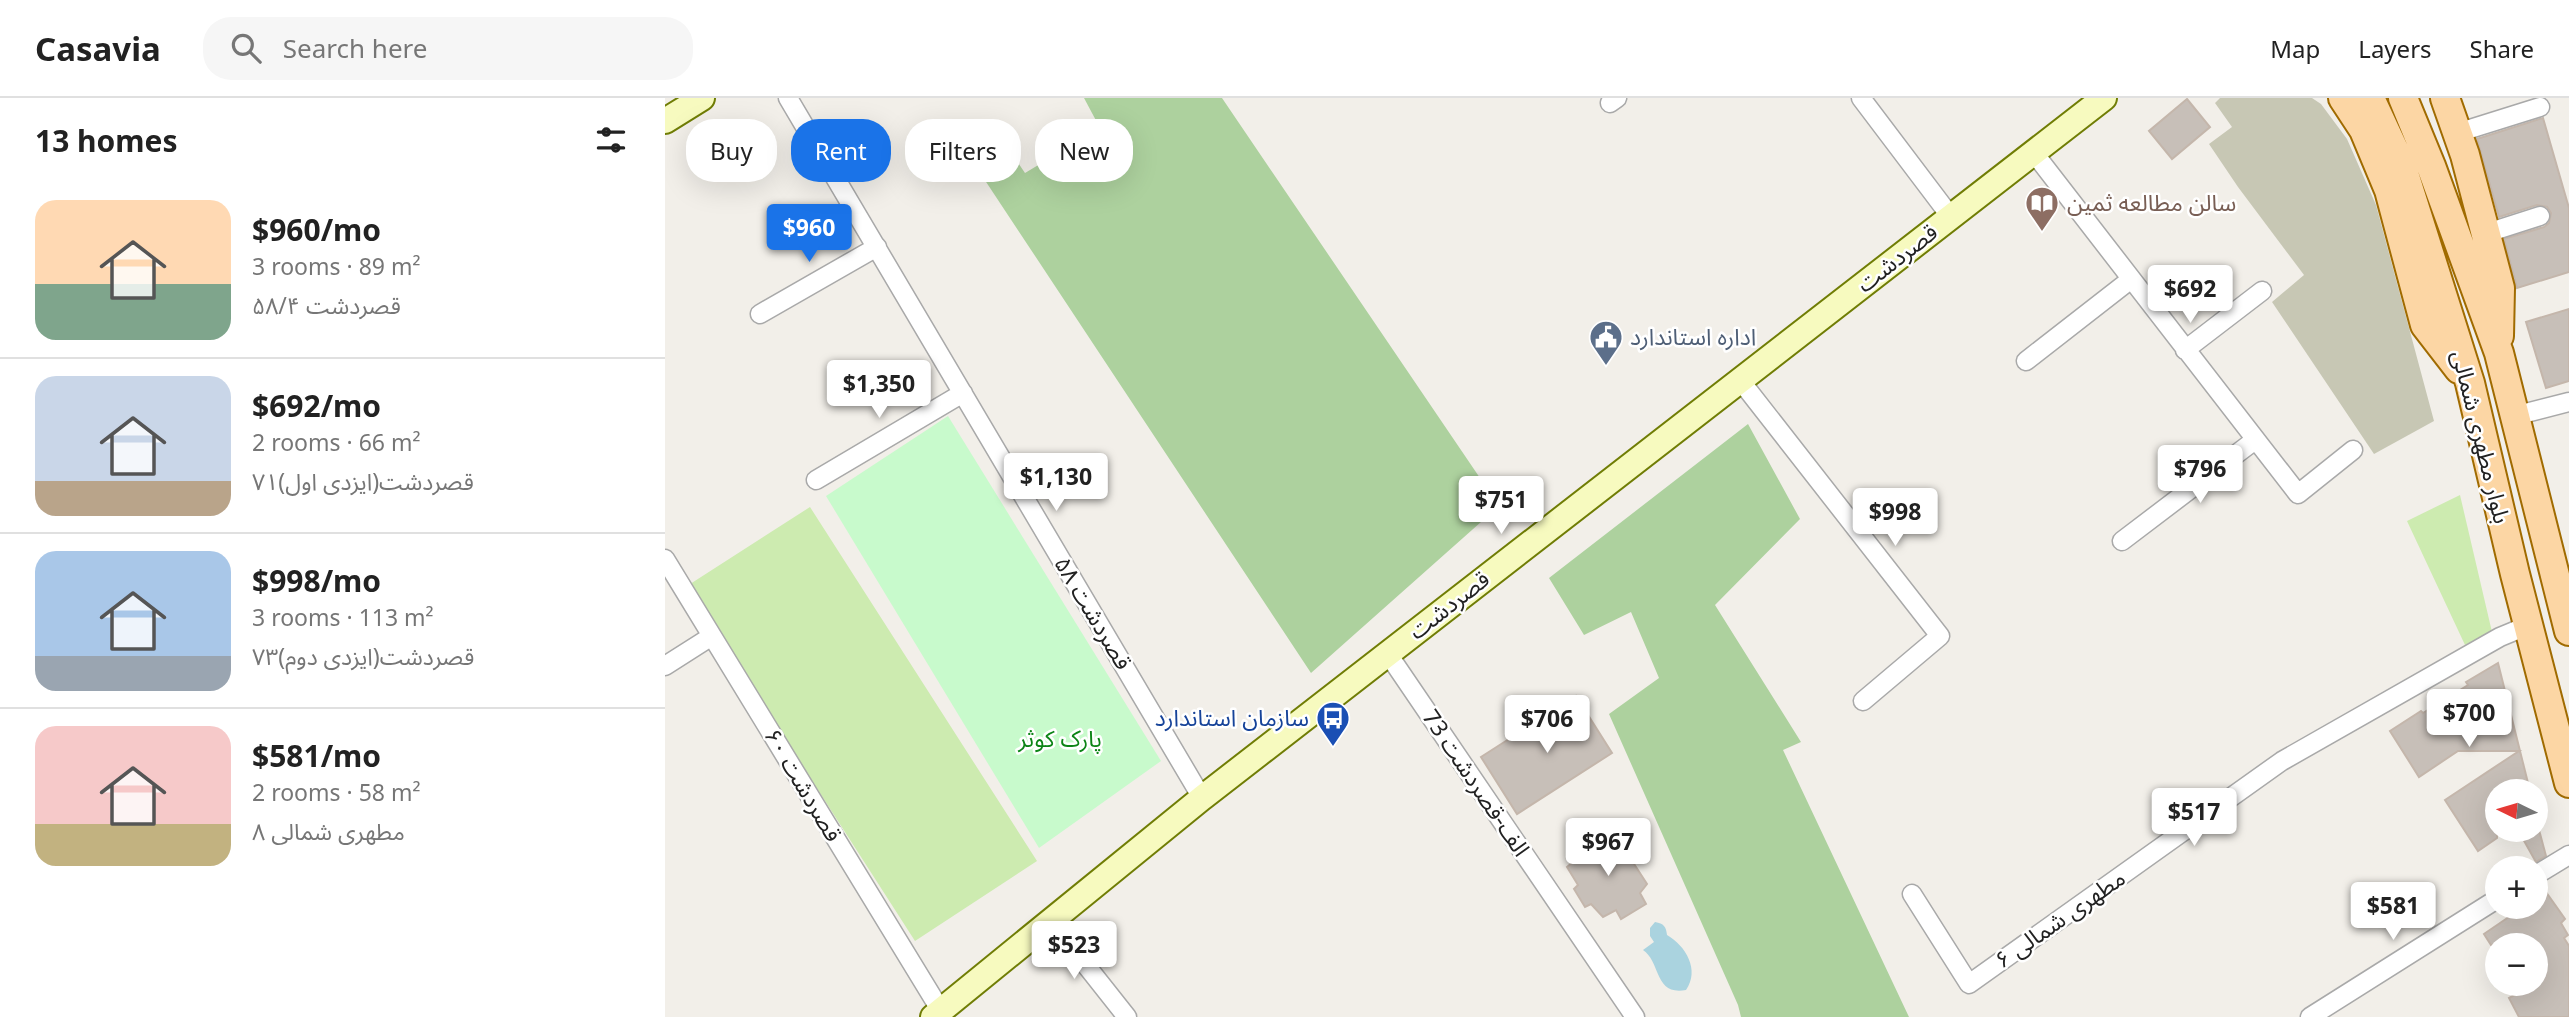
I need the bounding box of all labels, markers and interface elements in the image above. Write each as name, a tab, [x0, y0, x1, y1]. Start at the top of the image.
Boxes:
search box	[203, 17, 693, 80]
text: Casavia	[35, 26, 161, 71]
icon: search	[227, 29, 265, 67]
text: Search here	[283, 30, 427, 66]
text: Map	[2270, 32, 2320, 65]
text: Layers	[2358, 32, 2432, 65]
text: Share	[2470, 32, 2534, 65]
chip: Buy	[686, 119, 777, 182]
chip: Rent	[791, 119, 891, 182]
chip: Filters	[905, 119, 1021, 182]
chip: New	[1035, 119, 1133, 182]
text: 13 homes	[35, 120, 178, 161]
icon: filters	[592, 121, 630, 159]
library icon: سالن مطالعه ثمین	[2023, 184, 2061, 233]
place label: سالن مطالعه ثمین	[2067, 186, 2236, 218]
pin: $960	[768, 204, 850, 264]
text: $960/mo	[252, 209, 381, 250]
text: $960	[783, 211, 835, 243]
street label: قصردشت	[1849, 215, 1944, 299]
icon: home	[91, 228, 175, 312]
text: 3 rooms · 89 m²	[252, 250, 421, 282]
pin: $692	[2149, 266, 2231, 325]
text: $692	[2164, 272, 2216, 304]
text: ۵۸/۴ قصردشت	[252, 289, 401, 321]
public building icon: اداره استاندارد	[1587, 318, 1625, 367]
place label: اداره استاندارد	[1630, 320, 1756, 352]
street label: بلوار مطهرى شمالى	[2445, 347, 2519, 527]
pin: $1,350	[822, 360, 936, 420]
text: $1,350	[843, 367, 915, 399]
text: $692/mo	[252, 385, 381, 426]
icon: home	[91, 404, 175, 488]
text: 2 rooms · 66 m²	[252, 426, 421, 458]
pin: $796	[2159, 446, 2241, 505]
text: $796	[2174, 452, 2226, 484]
pin: $1,130	[999, 454, 1113, 513]
text: $1,130	[1020, 460, 1092, 492]
text: ۷۱قصردشت(ایزدی اول)	[252, 465, 474, 497]
pin: $751	[1460, 476, 1542, 536]
text: $751	[1475, 483, 1527, 515]
pin: $998	[1854, 489, 1936, 548]
text: $998	[1869, 495, 1921, 527]
street label: قصردشت ۵۸	[1047, 550, 1140, 675]
text: $998/mo	[252, 560, 381, 601]
street label: قصردشت	[1401, 562, 1496, 646]
icon: home	[91, 579, 175, 663]
text: 3 rooms · 113 m²	[252, 601, 434, 633]
text: ۷۳قصردشت(ایزدی دوم)	[252, 640, 474, 672]
pin: $700	[2428, 690, 2510, 749]
pin: $706	[1506, 696, 1588, 755]
text: $700	[2443, 696, 2495, 728]
bus stop icon: سازمان استاندارد	[1314, 699, 1352, 748]
place label: سازمان استاندارد	[1155, 701, 1309, 733]
text: $706	[1521, 702, 1573, 734]
street label: 73 الف-قصردشت	[1416, 703, 1538, 862]
street label: ۶۰ قصردشت	[757, 722, 850, 847]
park label: پارک کوثر	[1017, 722, 1102, 754]
text: $581/mo	[252, 735, 381, 776]
icon: home	[91, 754, 175, 838]
text: 2 rooms · 58 m²	[252, 776, 421, 808]
north arrow	[2485, 779, 2548, 842]
map controls	[2485, 779, 2548, 996]
pin: $517	[2153, 788, 2235, 848]
text: $517	[2168, 795, 2220, 827]
text: ۸ مطهری شمالی	[252, 815, 405, 847]
pin: $967	[1567, 818, 1649, 878]
text: $967	[1582, 825, 1634, 857]
button: +	[2485, 856, 2548, 919]
street label: ۶ مطهری شمالی	[1988, 861, 2131, 975]
pin: $581	[2352, 882, 2434, 942]
text: $581	[2367, 889, 2419, 921]
pin: $523	[1033, 922, 1115, 981]
text: $523	[1048, 928, 1100, 960]
button: −	[2485, 933, 2548, 996]

